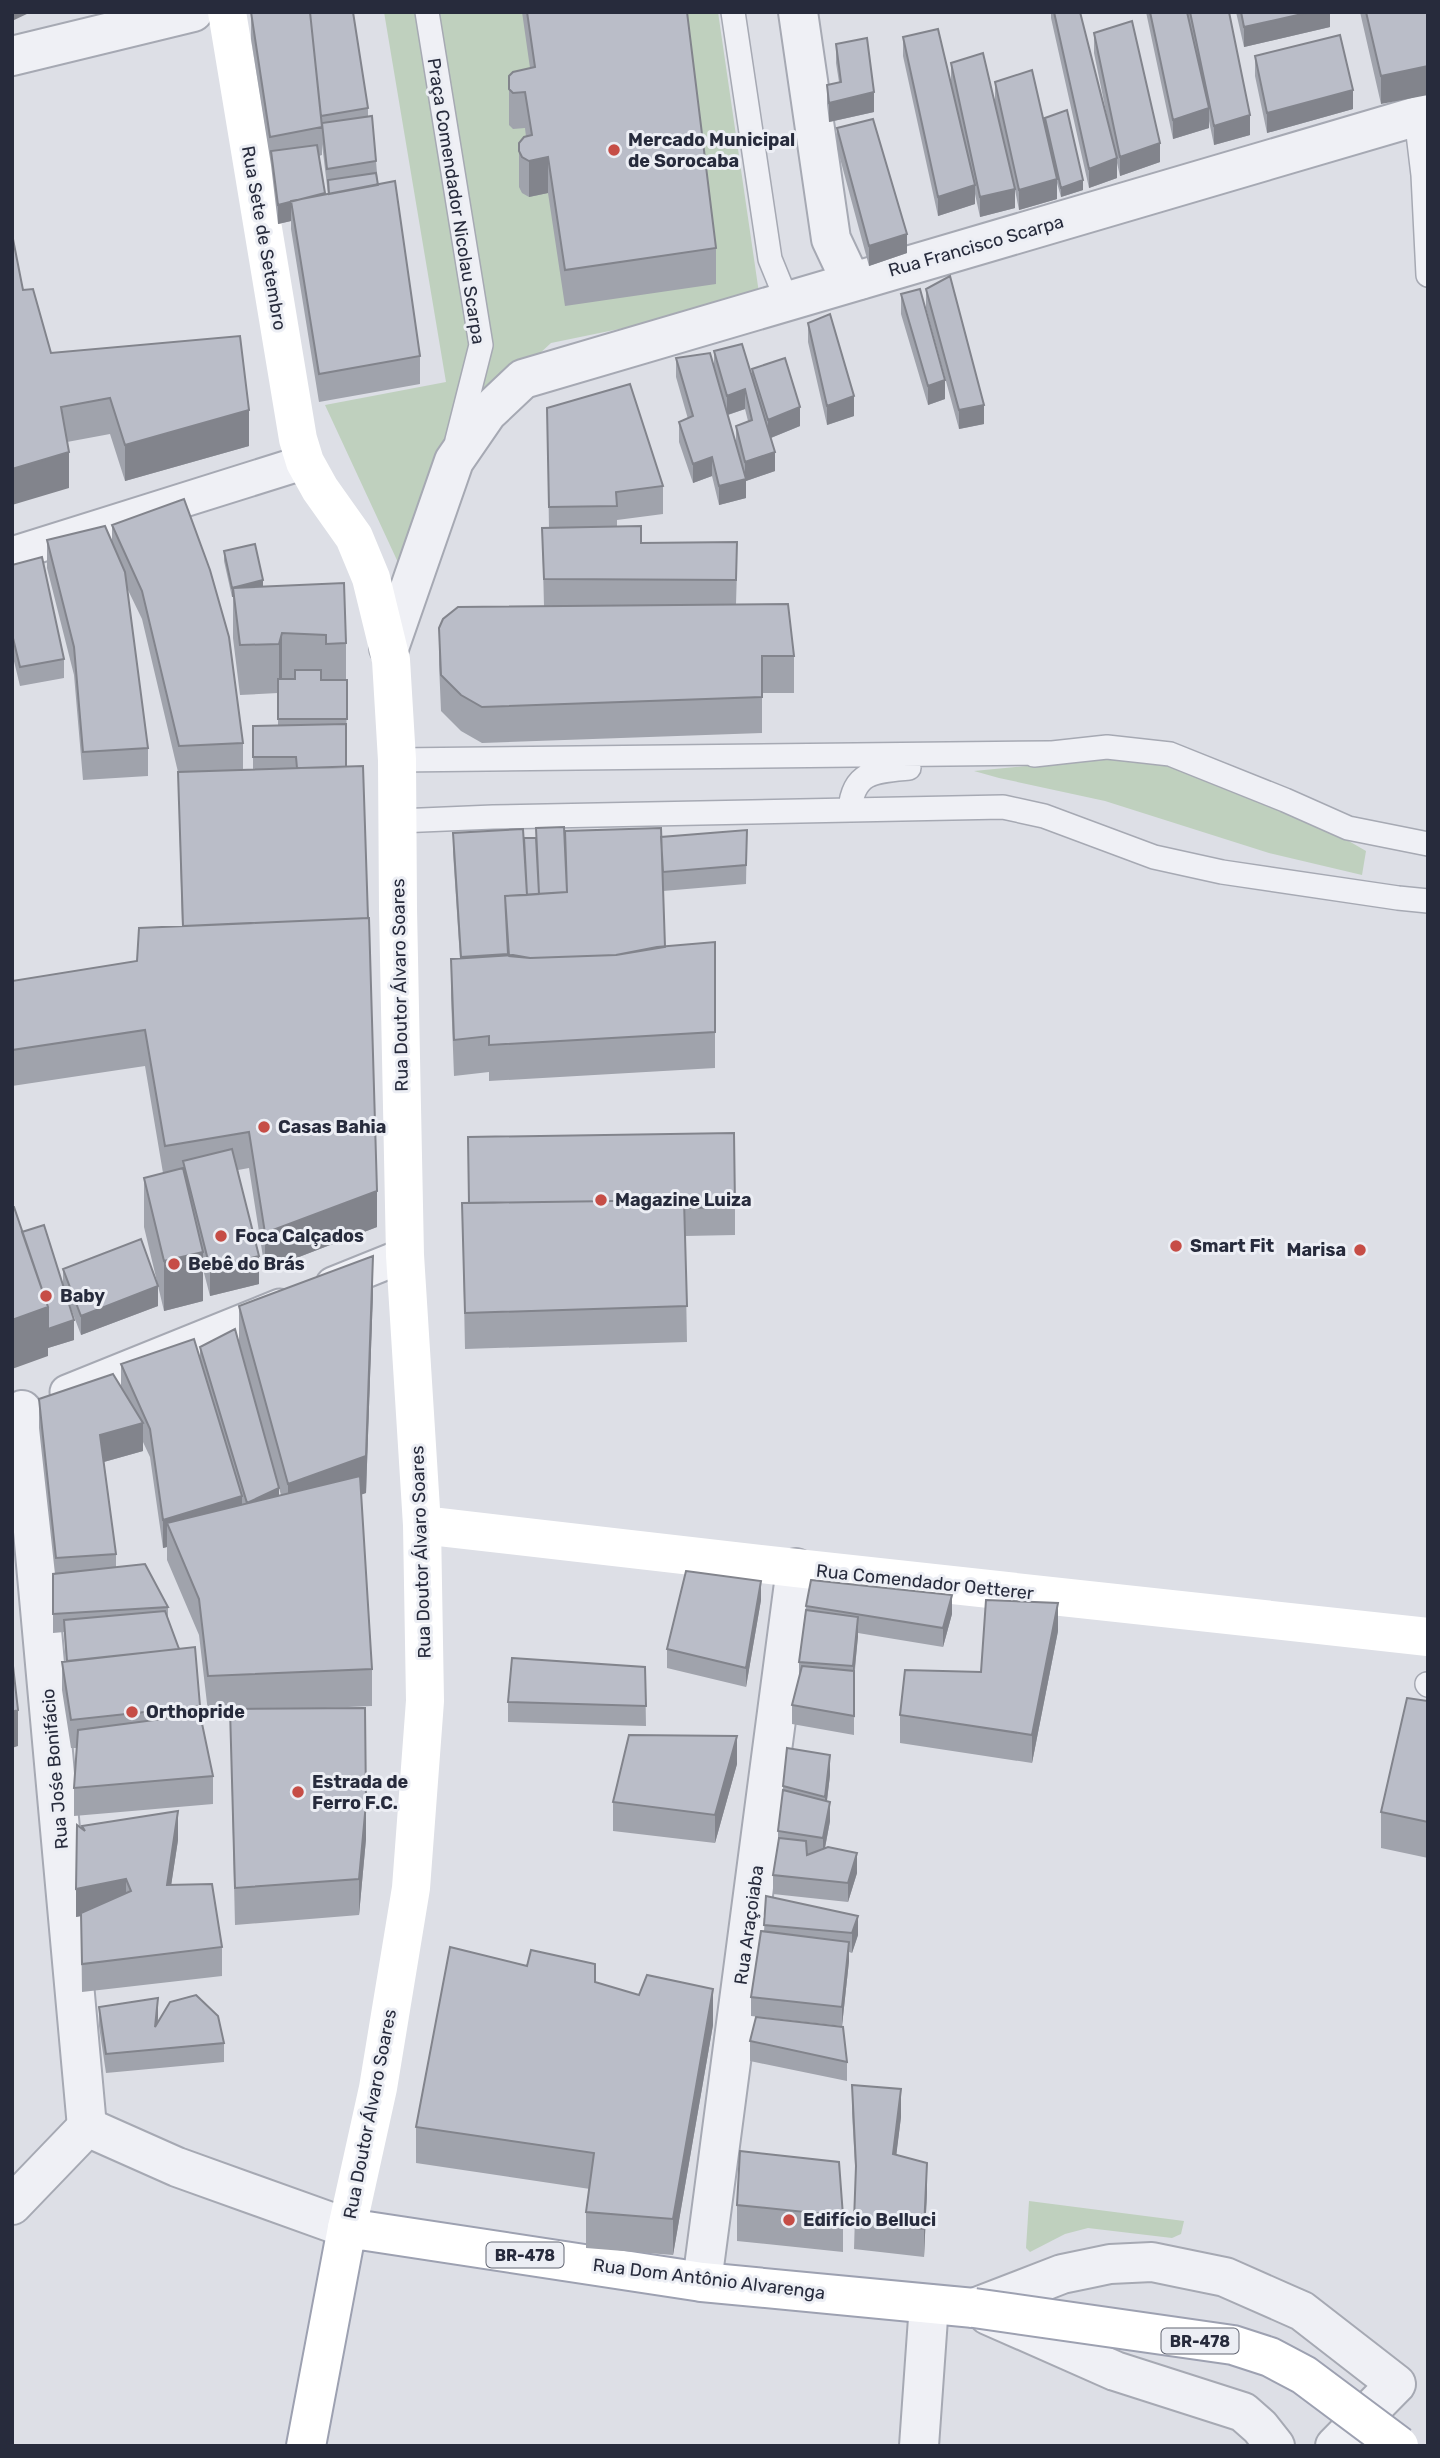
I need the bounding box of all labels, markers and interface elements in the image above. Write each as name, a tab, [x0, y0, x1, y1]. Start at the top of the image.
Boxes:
street label: Praça Comendador Nicolau Scarpa	[422, 56, 490, 346]
place label: Mercado Municipal de Sorocaba	[628, 129, 795, 172]
marker: Mercado Municipal de Sorocaba	[606, 142, 622, 158]
street label: Rua Sete de Setembro	[237, 144, 291, 332]
street label: Rua Francisco Scarpa	[886, 210, 1066, 282]
street label: Rua Doutor Álvaro Soares	[387, 878, 413, 1092]
place label: Casas Bahia	[278, 1116, 386, 1138]
marker: Casas Bahia	[256, 1119, 272, 1135]
place label: Magazine Luiza	[615, 1189, 752, 1211]
marker: Magazine Luiza	[593, 1192, 609, 1208]
place label: Foca Calçados	[235, 1225, 364, 1247]
marker: Foca Calçados	[213, 1228, 229, 1244]
place label: Smart Fit	[1190, 1235, 1274, 1257]
marker: Smart Fit	[1168, 1238, 1184, 1254]
place label: Marisa	[1287, 1239, 1346, 1261]
marker: Marisa	[1352, 1242, 1368, 1258]
place label: Bebê do Brás	[188, 1253, 305, 1275]
marker: Bebê do Brás	[166, 1256, 182, 1272]
place label: Baby	[60, 1285, 105, 1307]
marker: Baby	[38, 1288, 54, 1304]
street label: Rua Doutor Álvaro Soares	[406, 1445, 436, 1659]
street label: Rua Comendador Oetterer	[815, 1560, 1035, 1604]
street label: Rua Jośe Bonifácio	[37, 1688, 73, 1850]
place label: Orthopride	[146, 1701, 245, 1723]
marker: Orthopride	[124, 1704, 140, 1720]
place label: Estrada de Ferro F.C.	[312, 1771, 409, 1814]
marker: Estrada de Ferro F.C.	[290, 1784, 306, 1800]
street label: Rua Araçoiaba	[730, 1864, 768, 1986]
street label: Rua Doutor Álvaro Soares	[339, 2007, 401, 2221]
place label: Edifício Belluci	[803, 2209, 936, 2231]
marker: Edifício Belluci	[781, 2212, 797, 2228]
road number: BR-478	[486, 2242, 564, 2268]
street label: Rua Dom Antônio Alvarenga	[592, 2254, 826, 2304]
road number: BR-478	[1162, 2328, 1238, 2354]

